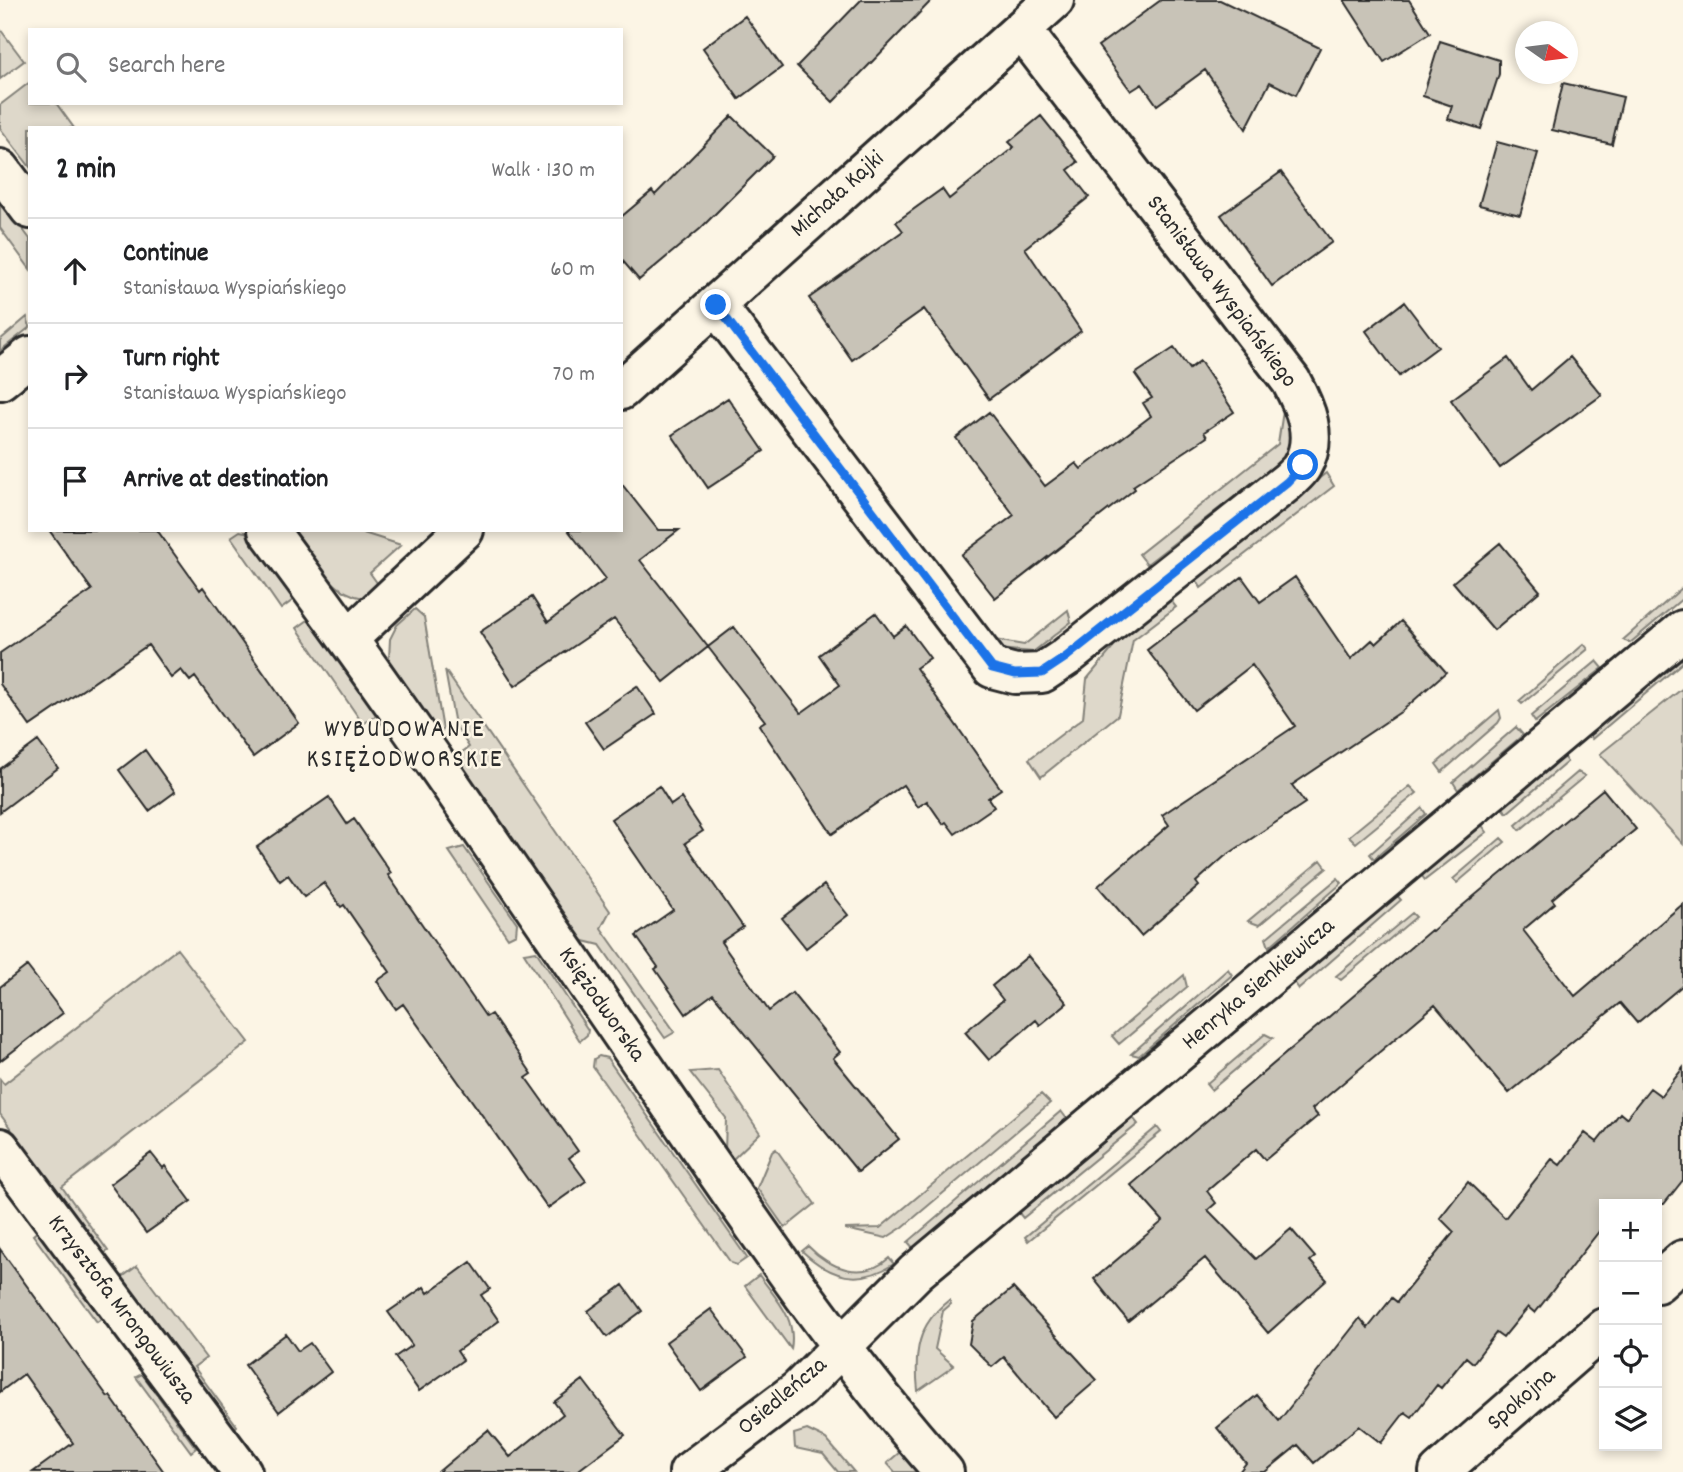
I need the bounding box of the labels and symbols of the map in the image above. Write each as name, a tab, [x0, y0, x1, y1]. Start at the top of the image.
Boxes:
north arrow	[1515, 21, 1578, 84]
street label: Michała Kajki	[784, 144, 892, 246]
street label: Stanisława Wyspiańskiego	[1137, 189, 1305, 395]
route end	[700, 289, 731, 320]
route start	[1287, 449, 1318, 480]
district label: WYBUDOWANIE KSIĘŻODWORSKIE	[306, 712, 504, 779]
street label: Henryka Sienkiewicza	[1175, 910, 1343, 1059]
street label: Księżodworska	[549, 941, 654, 1070]
street label: Krzysztofa Mrongowiusza	[38, 1208, 204, 1412]
street label: Osiedleńcza	[731, 1349, 836, 1445]
street label: Spokojna	[1480, 1360, 1564, 1440]

